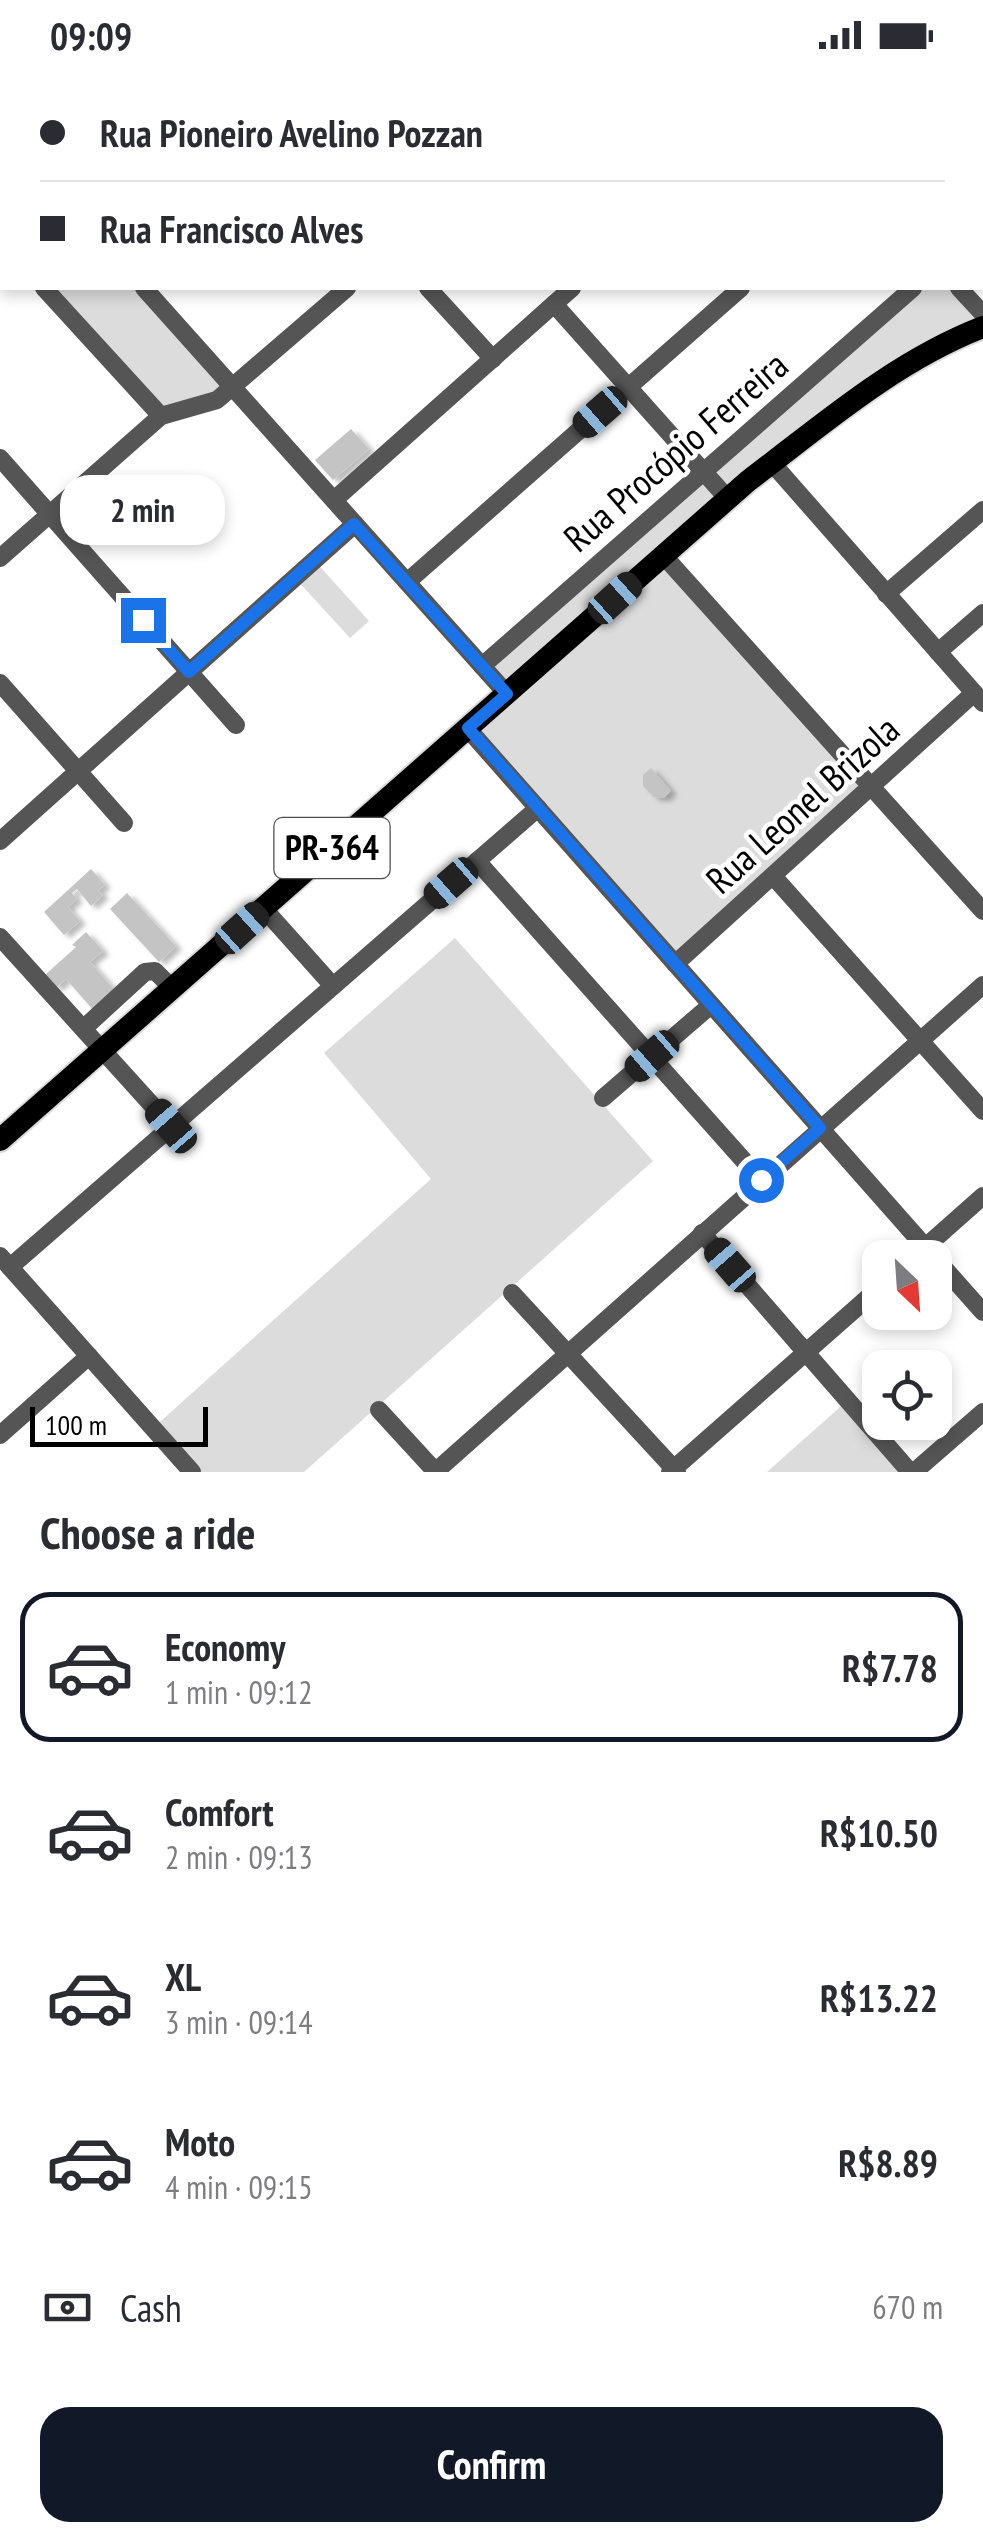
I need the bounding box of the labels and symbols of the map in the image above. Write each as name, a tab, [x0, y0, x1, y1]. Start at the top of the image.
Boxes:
street label: Rua Procópio Ferreira	[553, 340, 797, 562]
car	[568, 381, 632, 443]
callout: 2 min	[61, 475, 226, 545]
car	[583, 567, 647, 629]
route end	[121, 598, 166, 643]
street label: Rua Leonel Brizola	[695, 704, 909, 904]
road number: PR-364	[274, 818, 390, 878]
car	[419, 852, 483, 914]
car	[210, 897, 274, 959]
car	[620, 1025, 684, 1087]
car	[140, 1094, 202, 1158]
route start	[739, 1158, 784, 1203]
car	[699, 1233, 761, 1297]
north arrow	[862, 1240, 952, 1330]
scale bar	[30, 1402, 208, 1446]

